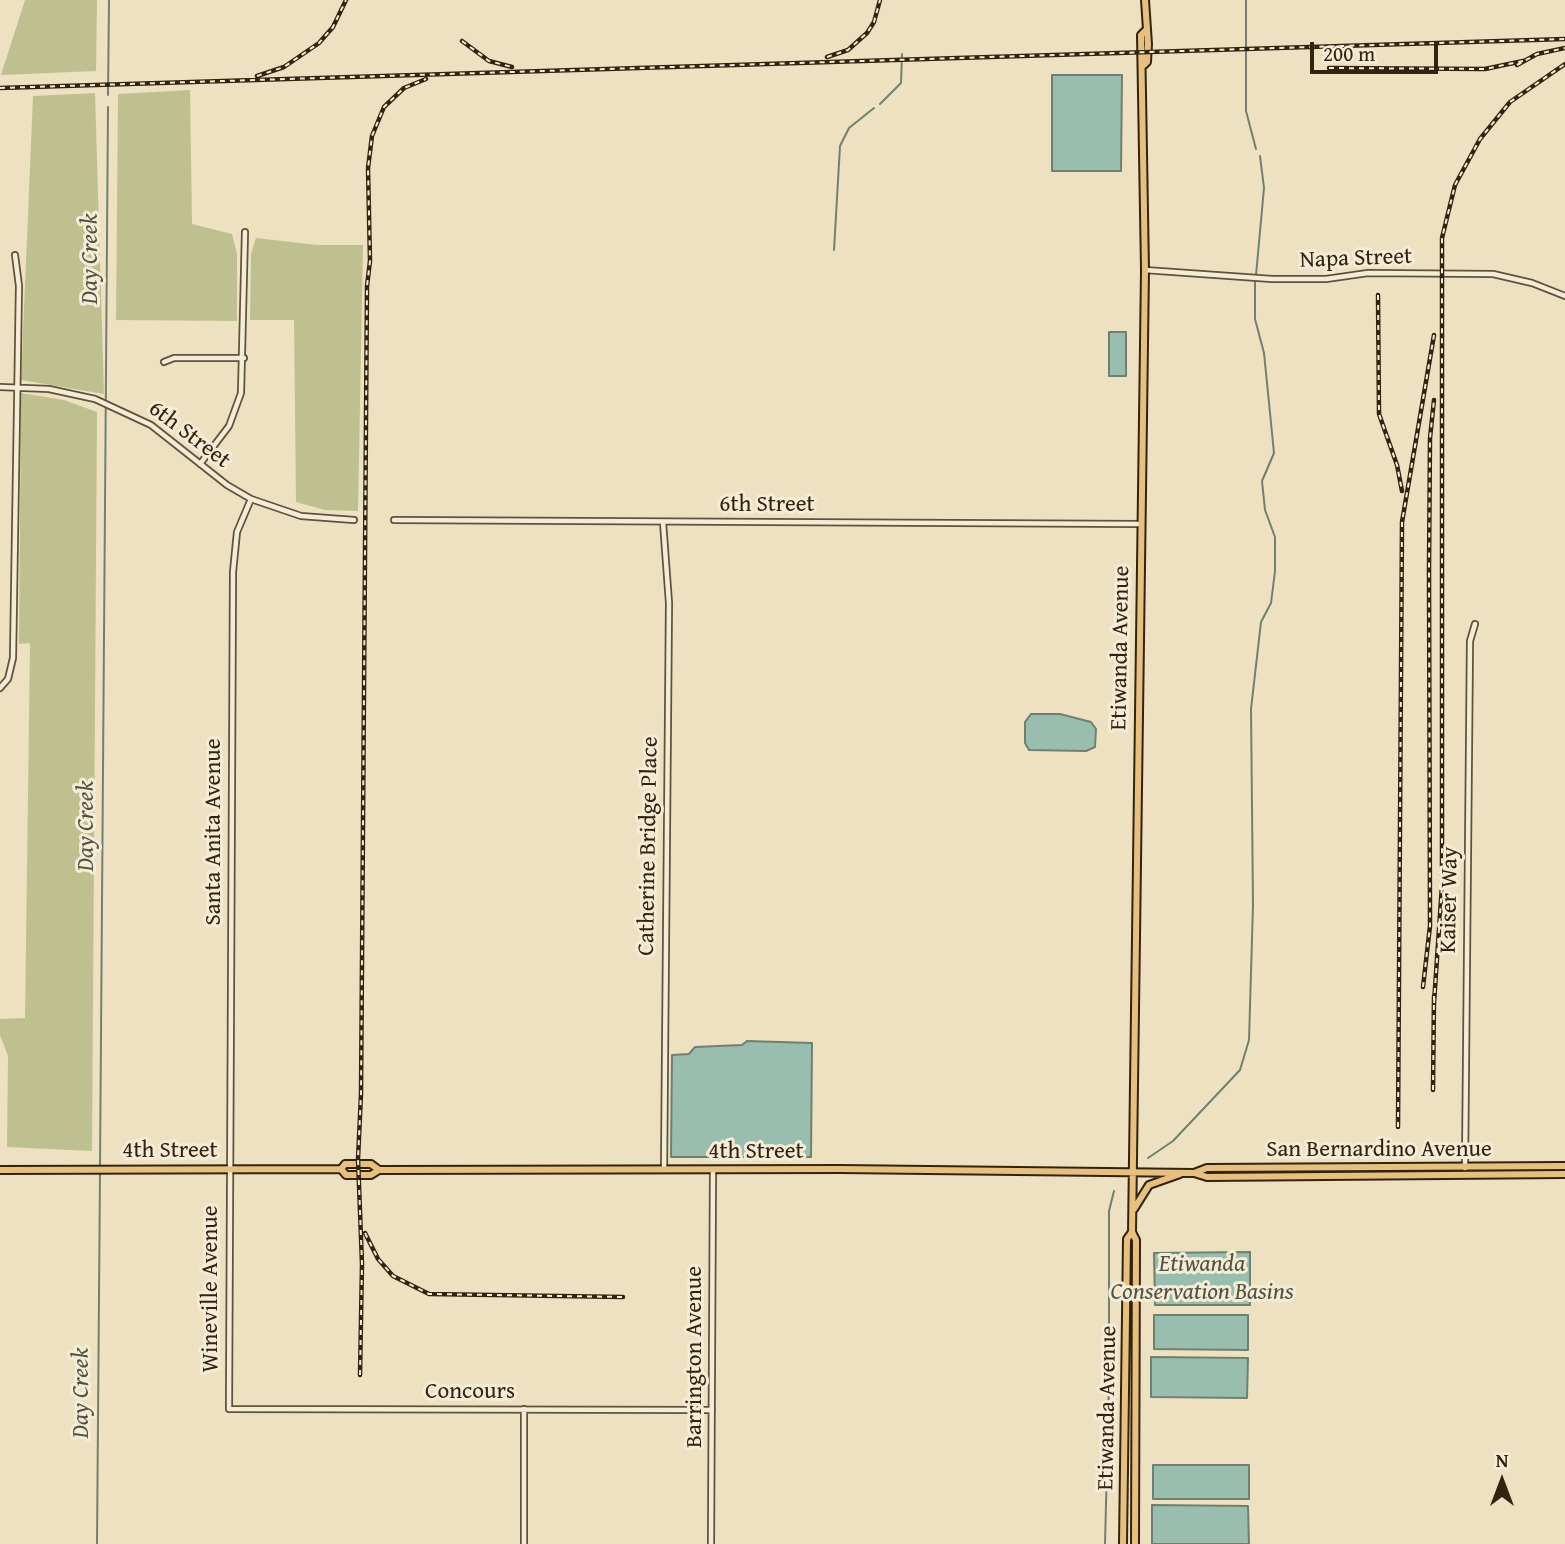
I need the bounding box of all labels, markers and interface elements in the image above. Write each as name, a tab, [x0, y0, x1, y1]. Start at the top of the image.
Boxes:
scale bar	[1313, 28, 1441, 72]
text: 200 m	[1323, 38, 1375, 69]
water label: Day Creek	[77, 214, 105, 304]
street label: Napa Street	[1299, 243, 1413, 275]
street label: 6th Street	[143, 395, 235, 475]
street label: 6th Street	[719, 491, 815, 519]
street label: Etiwanda Avenue	[1106, 565, 1136, 731]
street label: Catherine Bridge Place	[633, 736, 665, 956]
street label: Santa Anita Avenue	[200, 738, 228, 926]
water label: Day Creek	[73, 781, 101, 871]
street label: Kaiser Way	[1435, 847, 1465, 953]
street label: San Bernardino Avenue	[1266, 1136, 1492, 1164]
street label: 4th Street	[122, 1137, 218, 1165]
street label: 4th Street	[708, 1138, 804, 1166]
street label: Wineville Avenue	[197, 1205, 225, 1373]
water label: Etiwanda Conservation Basins	[1110, 1251, 1294, 1307]
street label: Barrington Avenue	[681, 1266, 709, 1448]
street label: Etiwanda Avenue	[1093, 1325, 1123, 1491]
water label: Day Creek	[68, 1348, 96, 1438]
street label: Concours	[425, 1378, 515, 1406]
north arrow	[1467, 1446, 1537, 1516]
text: N	[1496, 1446, 1508, 1474]

